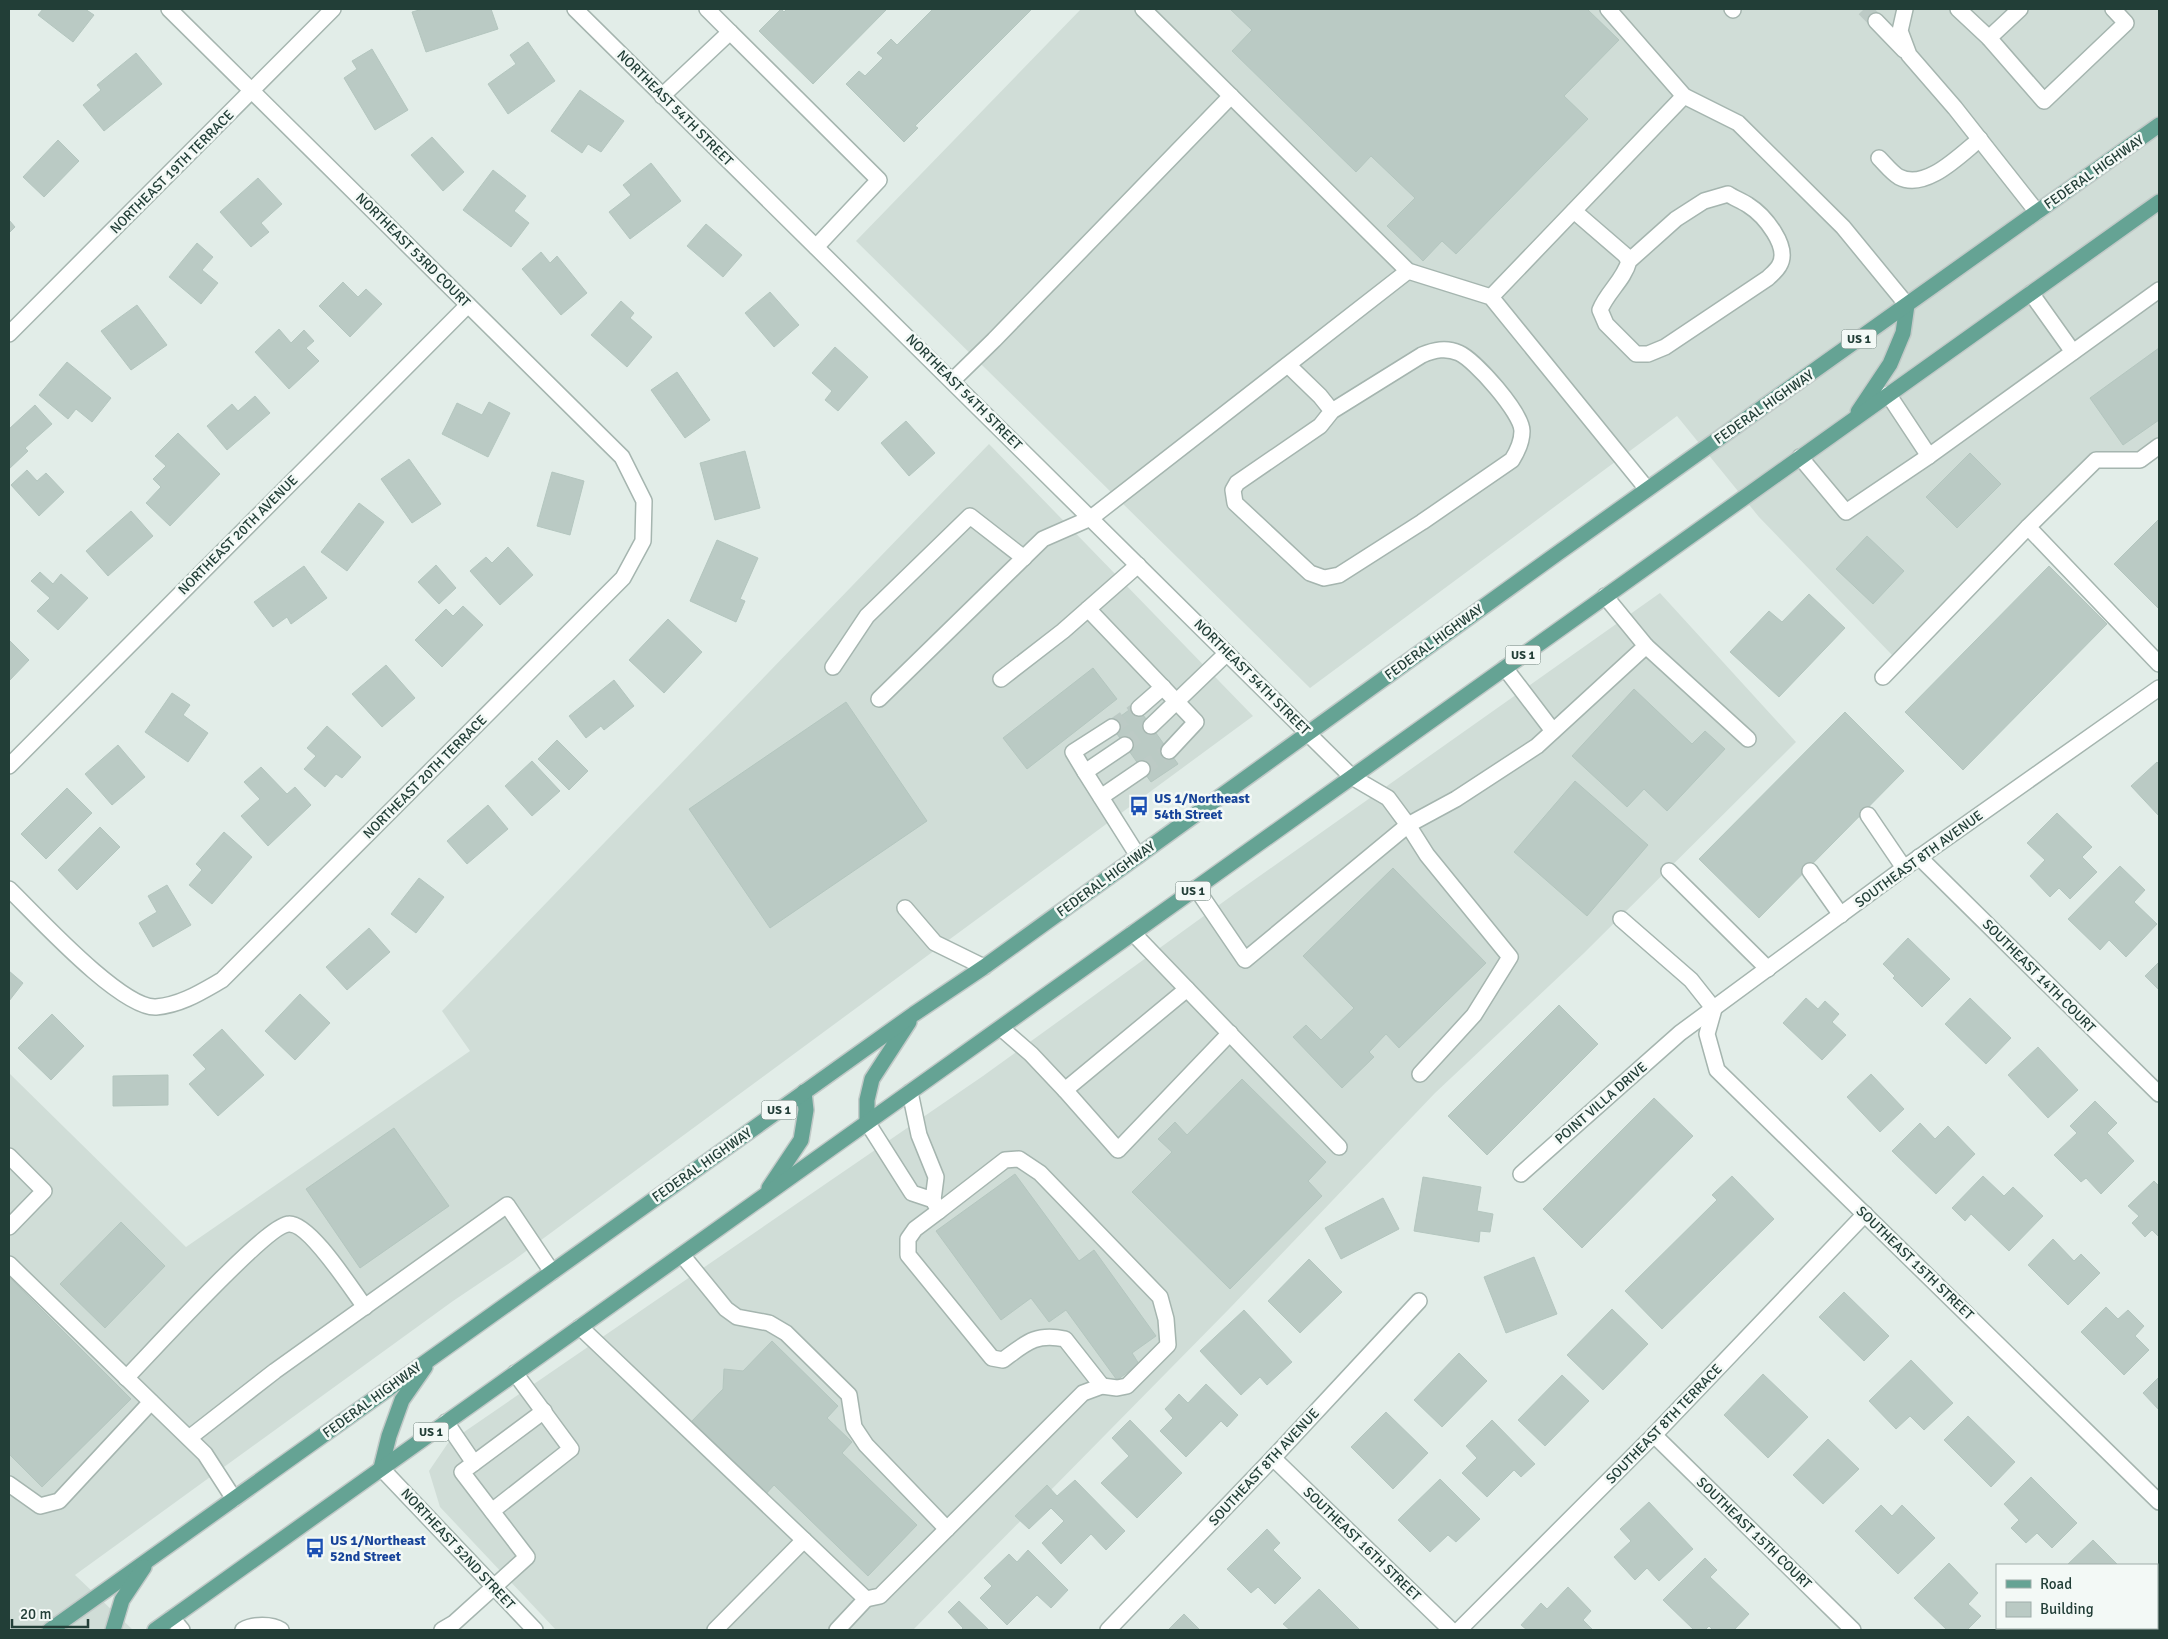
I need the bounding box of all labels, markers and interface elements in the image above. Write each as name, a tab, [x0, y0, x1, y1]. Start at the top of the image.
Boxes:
street label: NORTHEAST 54TH STREET	[613, 46, 737, 170]
street label: NORTHEAST 19TH TERRACE	[107, 107, 237, 237]
street label: FEDERAL HIGHWAY	[2041, 131, 2147, 213]
street label: NORTHEAST 53RD COURT	[352, 189, 474, 311]
road number: US 1	[1842, 329, 1876, 348]
street label: NORTHEAST 54TH STREET	[902, 330, 1026, 454]
street label: FEDERAL HIGHWAY	[1711, 366, 1817, 448]
street label: NORTHEAST 20TH AVENUE	[175, 472, 301, 598]
street label: FEDERAL HIGHWAY	[1381, 600, 1487, 684]
street label: NORTHEAST 54TH STREET	[1190, 615, 1314, 739]
road number: US 1	[1506, 646, 1540, 664]
street label: NORTHEAST 20TH TERRACE	[360, 712, 490, 842]
place label: US 1/Northeast 54th Street	[1154, 790, 1250, 823]
bus stop icon: US 1/Northeast 54th Street	[1128, 795, 1150, 817]
street label: SOUTHEAST 8TH AVENUE	[1852, 807, 1986, 911]
street label: FEDERAL HIGHWAY	[1053, 837, 1159, 921]
road number: US 1	[1176, 881, 1210, 900]
street label: SOUTHEAST 14TH COURT	[1979, 916, 2099, 1036]
street label: POINT VILLA DRIVE	[1551, 1058, 1651, 1148]
road number: US 1	[762, 1100, 796, 1120]
street label: FEDERAL HIGHWAY	[649, 1124, 755, 1206]
street label: SOUTHEAST 15TH STREET	[1853, 1203, 1977, 1324]
street label: FEDERAL HIGHWAY	[319, 1358, 425, 1442]
street label: SOUTHEAST 8TH TERRACE	[1602, 1361, 1726, 1487]
street label: SOUTHEAST 8TH AVENUE	[1205, 1405, 1323, 1529]
road number: US 1	[414, 1422, 448, 1441]
street label: SOUTHEAST 15TH COURT	[1693, 1474, 1815, 1592]
street label: SOUTHEAST 16TH STREET	[1300, 1484, 1424, 1605]
street label: NORTHEAST 52ND STREET	[397, 1485, 519, 1613]
place label: US 1/Northeast 52nd Street	[330, 1532, 426, 1565]
bus stop icon: US 1/Northeast 52nd Street	[304, 1537, 326, 1559]
legend	[1996, 1564, 2158, 1629]
text: Road	[2040, 1575, 2072, 1593]
scale bar	[12, 1596, 89, 1628]
text: Building	[2040, 1600, 2094, 1618]
text: 20 m	[20, 1605, 51, 1623]

